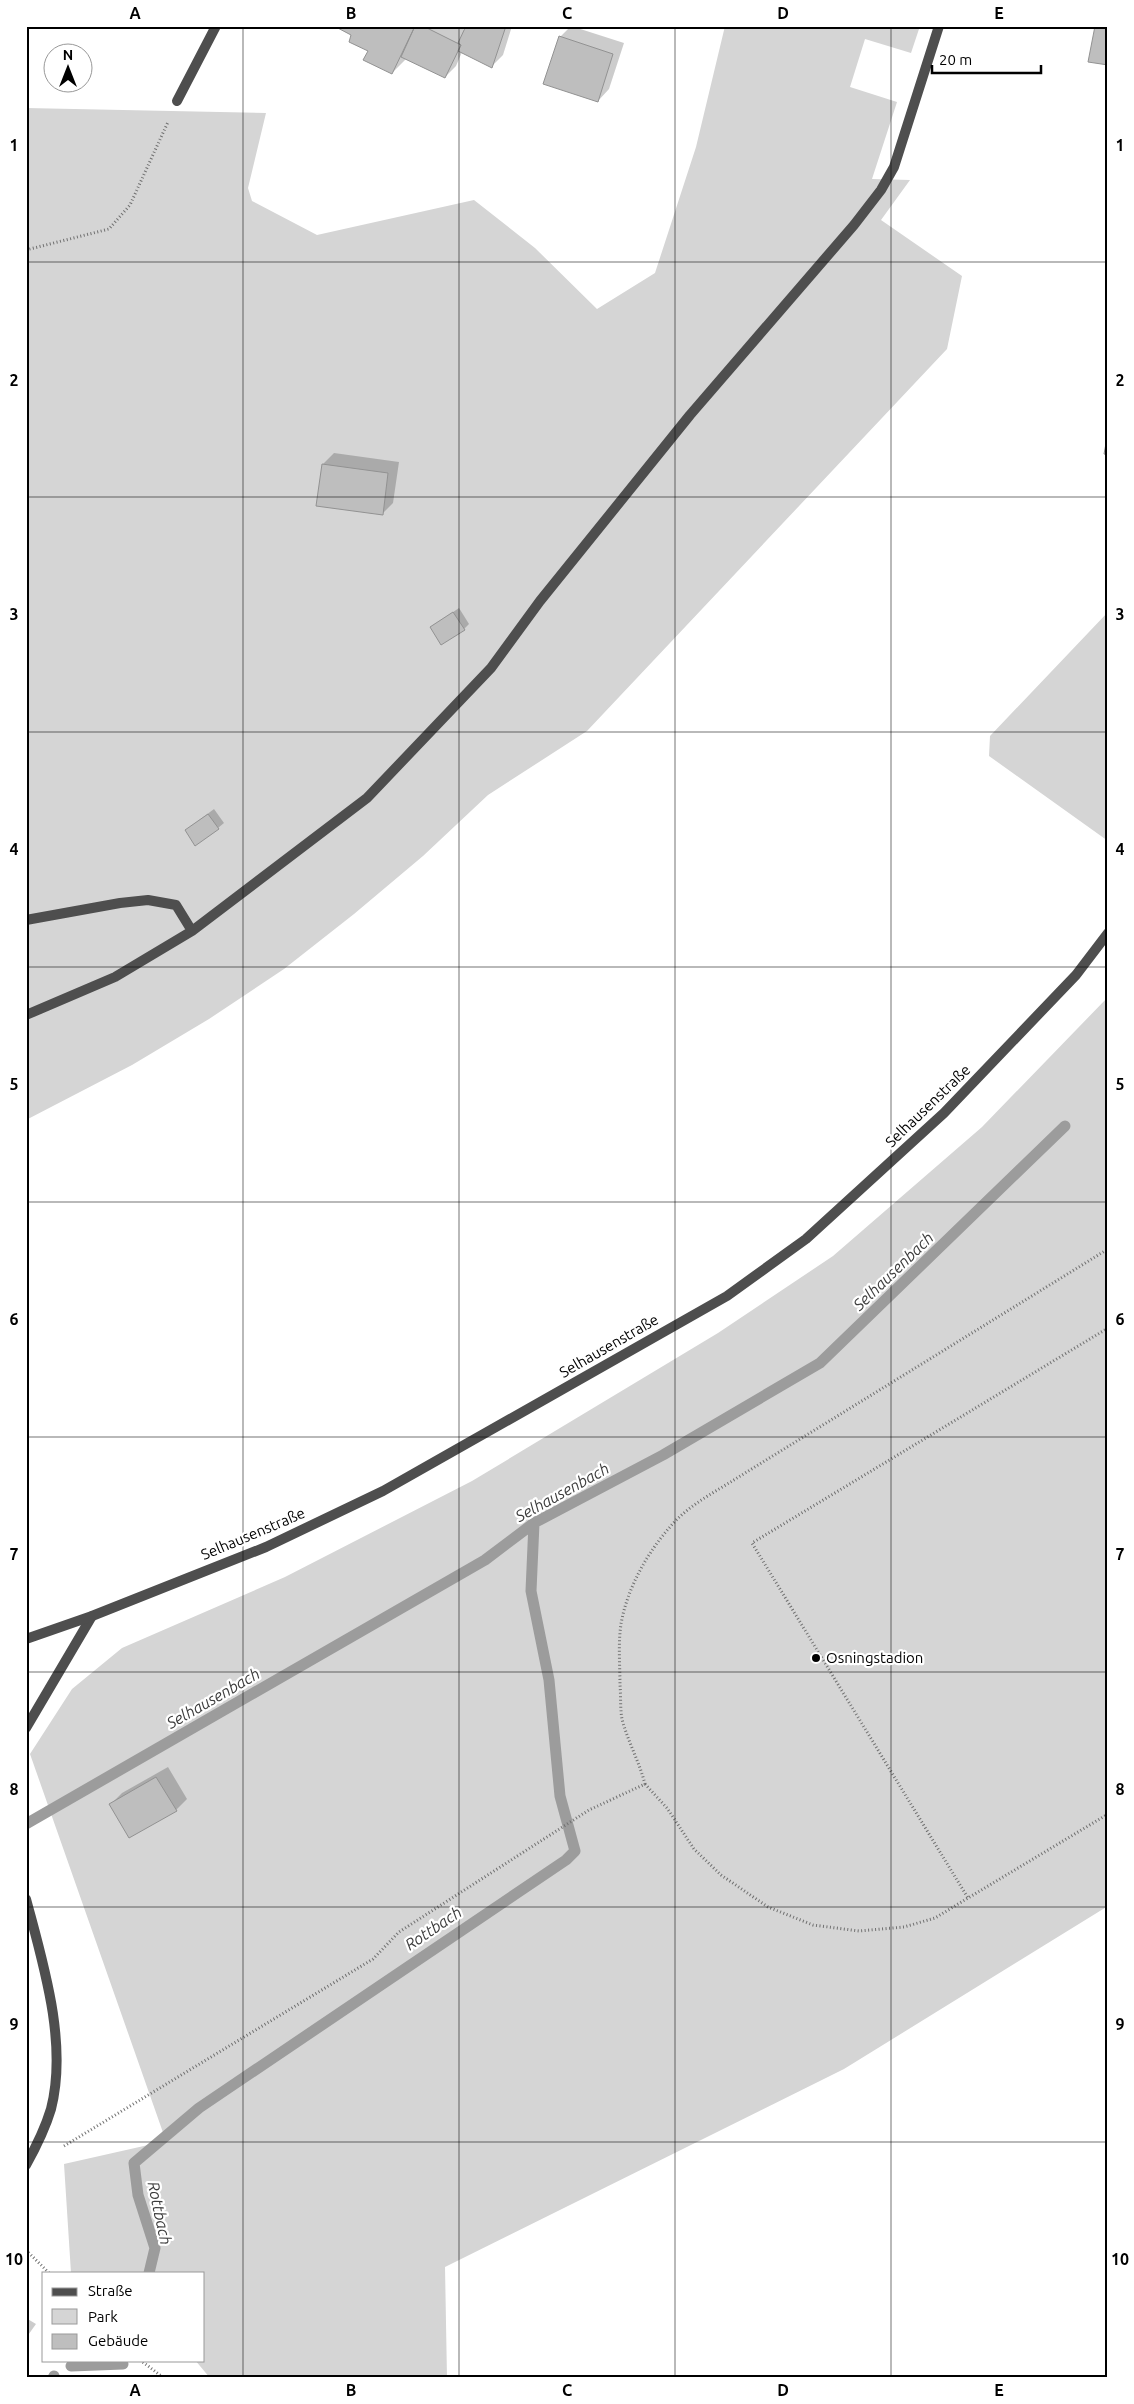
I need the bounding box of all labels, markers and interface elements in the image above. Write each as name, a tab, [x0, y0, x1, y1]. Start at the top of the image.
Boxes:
text: A	[129, 4, 141, 22]
text: B	[346, 4, 356, 22]
text: C	[562, 4, 572, 22]
text: D	[777, 4, 789, 22]
text: E	[994, 4, 1004, 22]
north arrow	[42, 42, 92, 92]
scale bar	[932, 42, 1040, 74]
text: N	[63, 47, 73, 63]
text: 20 m	[939, 51, 972, 68]
text: 1	[9, 136, 19, 154]
text: 1	[1115, 136, 1125, 154]
text: 2	[9, 371, 19, 389]
text: 2	[1115, 371, 1125, 389]
text: 3	[9, 605, 19, 623]
text: 3	[1115, 605, 1125, 623]
text: 4	[9, 840, 19, 858]
text: 4	[1115, 840, 1125, 858]
street label: Selhausenstraße	[882, 1061, 974, 1150]
text: 5	[9, 1075, 19, 1093]
text: 5	[1115, 1075, 1125, 1093]
water label: Selhausenbach	[849, 1228, 937, 1314]
text: 6	[9, 1310, 19, 1328]
street label: Selhausenstraße	[556, 1310, 661, 1381]
text: 6	[1115, 1310, 1125, 1328]
water label: Selhausenbach	[511, 1459, 612, 1526]
street label: Selhausenstraße	[198, 1504, 307, 1563]
text: 7	[9, 1545, 19, 1563]
text: 7	[1115, 1545, 1125, 1563]
place label: Osningstadion	[826, 1649, 923, 1666]
marker: Osningstadion	[810, 1652, 822, 1664]
water label: Selhausenbach	[163, 1664, 263, 1732]
text: 8	[9, 1780, 19, 1798]
text: 8	[1115, 1780, 1125, 1798]
water label: Rottbach	[401, 1903, 465, 1953]
text: 9	[9, 2015, 19, 2033]
text: 9	[1115, 2015, 1125, 2033]
water label: Rottbach	[145, 2180, 175, 2246]
text: 10	[5, 2250, 23, 2268]
text: 10	[1111, 2250, 1129, 2268]
legend	[42, 2272, 205, 2362]
text: Straße	[88, 2282, 132, 2299]
text: Park	[88, 2308, 118, 2325]
text: Gebäude	[88, 2332, 148, 2349]
text: A	[129, 2381, 141, 2399]
text: B	[346, 2381, 356, 2399]
text: C	[562, 2381, 572, 2399]
text: D	[777, 2381, 789, 2399]
text: E	[994, 2381, 1004, 2399]

